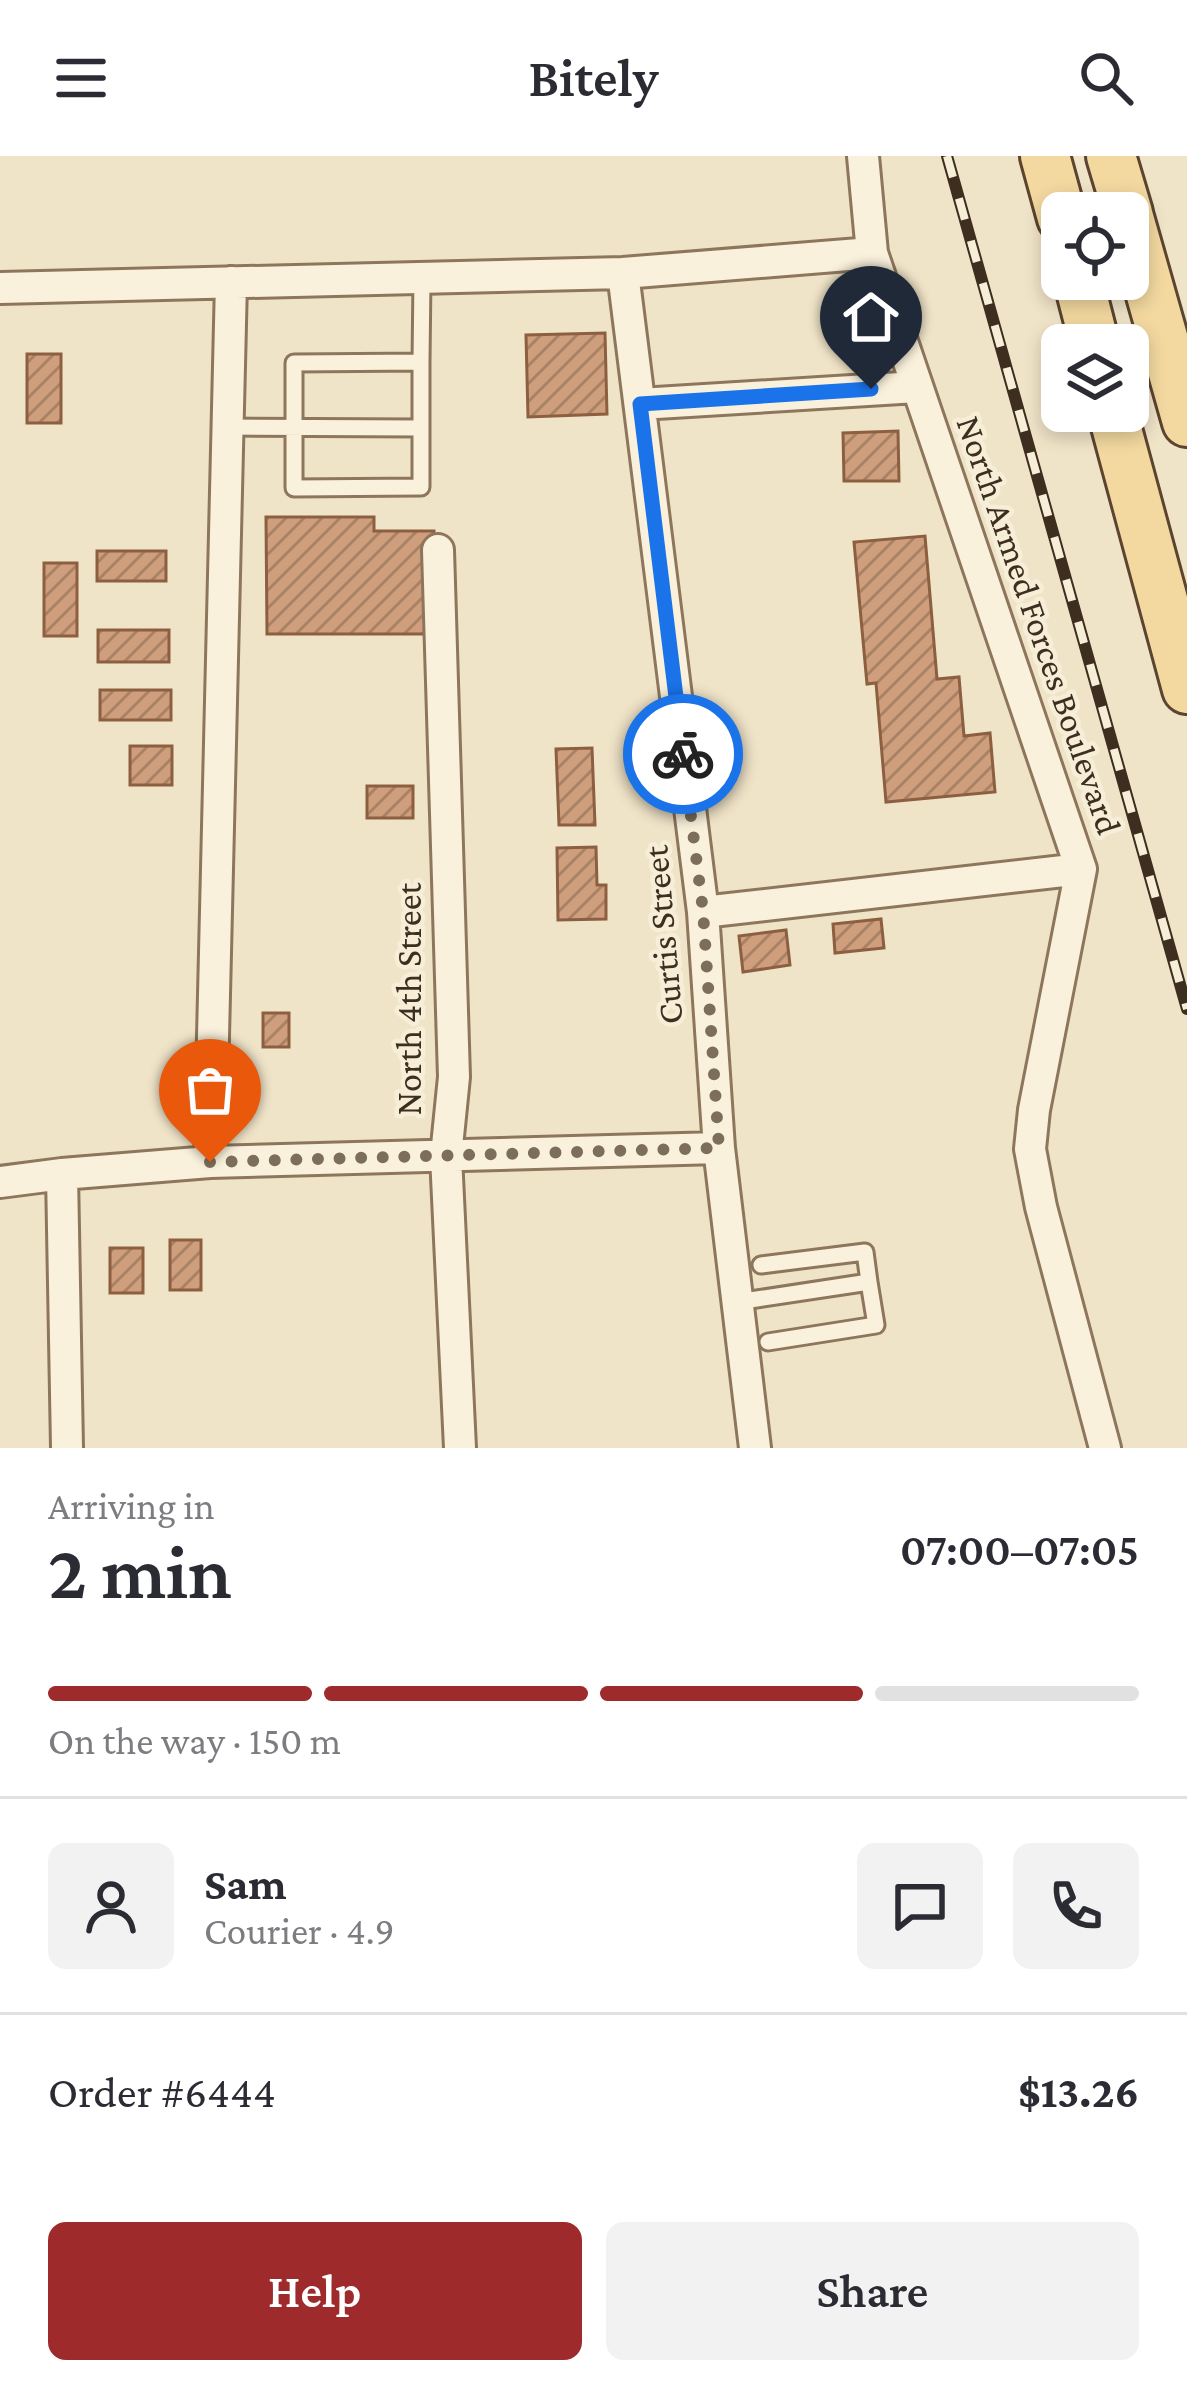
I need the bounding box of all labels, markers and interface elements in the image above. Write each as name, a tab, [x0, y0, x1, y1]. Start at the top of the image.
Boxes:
icon: menu	[48, 45, 114, 111]
icon: search	[1073, 45, 1139, 111]
text: Bitely	[529, 48, 658, 108]
map controls	[1041, 192, 1149, 432]
button: locate	[1041, 192, 1149, 300]
pin	[820, 266, 922, 389]
icon: home	[838, 284, 904, 350]
button: layers	[1041, 324, 1149, 432]
street label: North Armed Forces Boulevard	[948, 410, 1130, 840]
courier	[623, 694, 743, 814]
icon: bike	[650, 721, 716, 787]
street label: Curtis Street	[635, 843, 691, 1026]
street label: North 4th Street	[389, 882, 429, 1115]
pin	[159, 1039, 261, 1162]
icon: bag	[177, 1057, 243, 1123]
text: Arriving in	[48, 1484, 215, 1527]
text: 07:00–07:05	[900, 1525, 1139, 1575]
text: 2 min	[48, 1528, 232, 1615]
text: On the way · 150 m	[48, 1719, 341, 1762]
button: person	[48, 1843, 174, 1969]
button: chat	[857, 1843, 983, 1969]
button: phone	[1013, 1843, 1139, 1969]
text: Sam	[204, 1859, 287, 1909]
text: Courier · 4.9	[204, 1909, 395, 1952]
text: Order #6444	[48, 2067, 276, 2117]
text: $13.26	[1018, 2067, 1139, 2117]
button: Help	[48, 2222, 582, 2360]
button: Share	[606, 2222, 1139, 2360]

